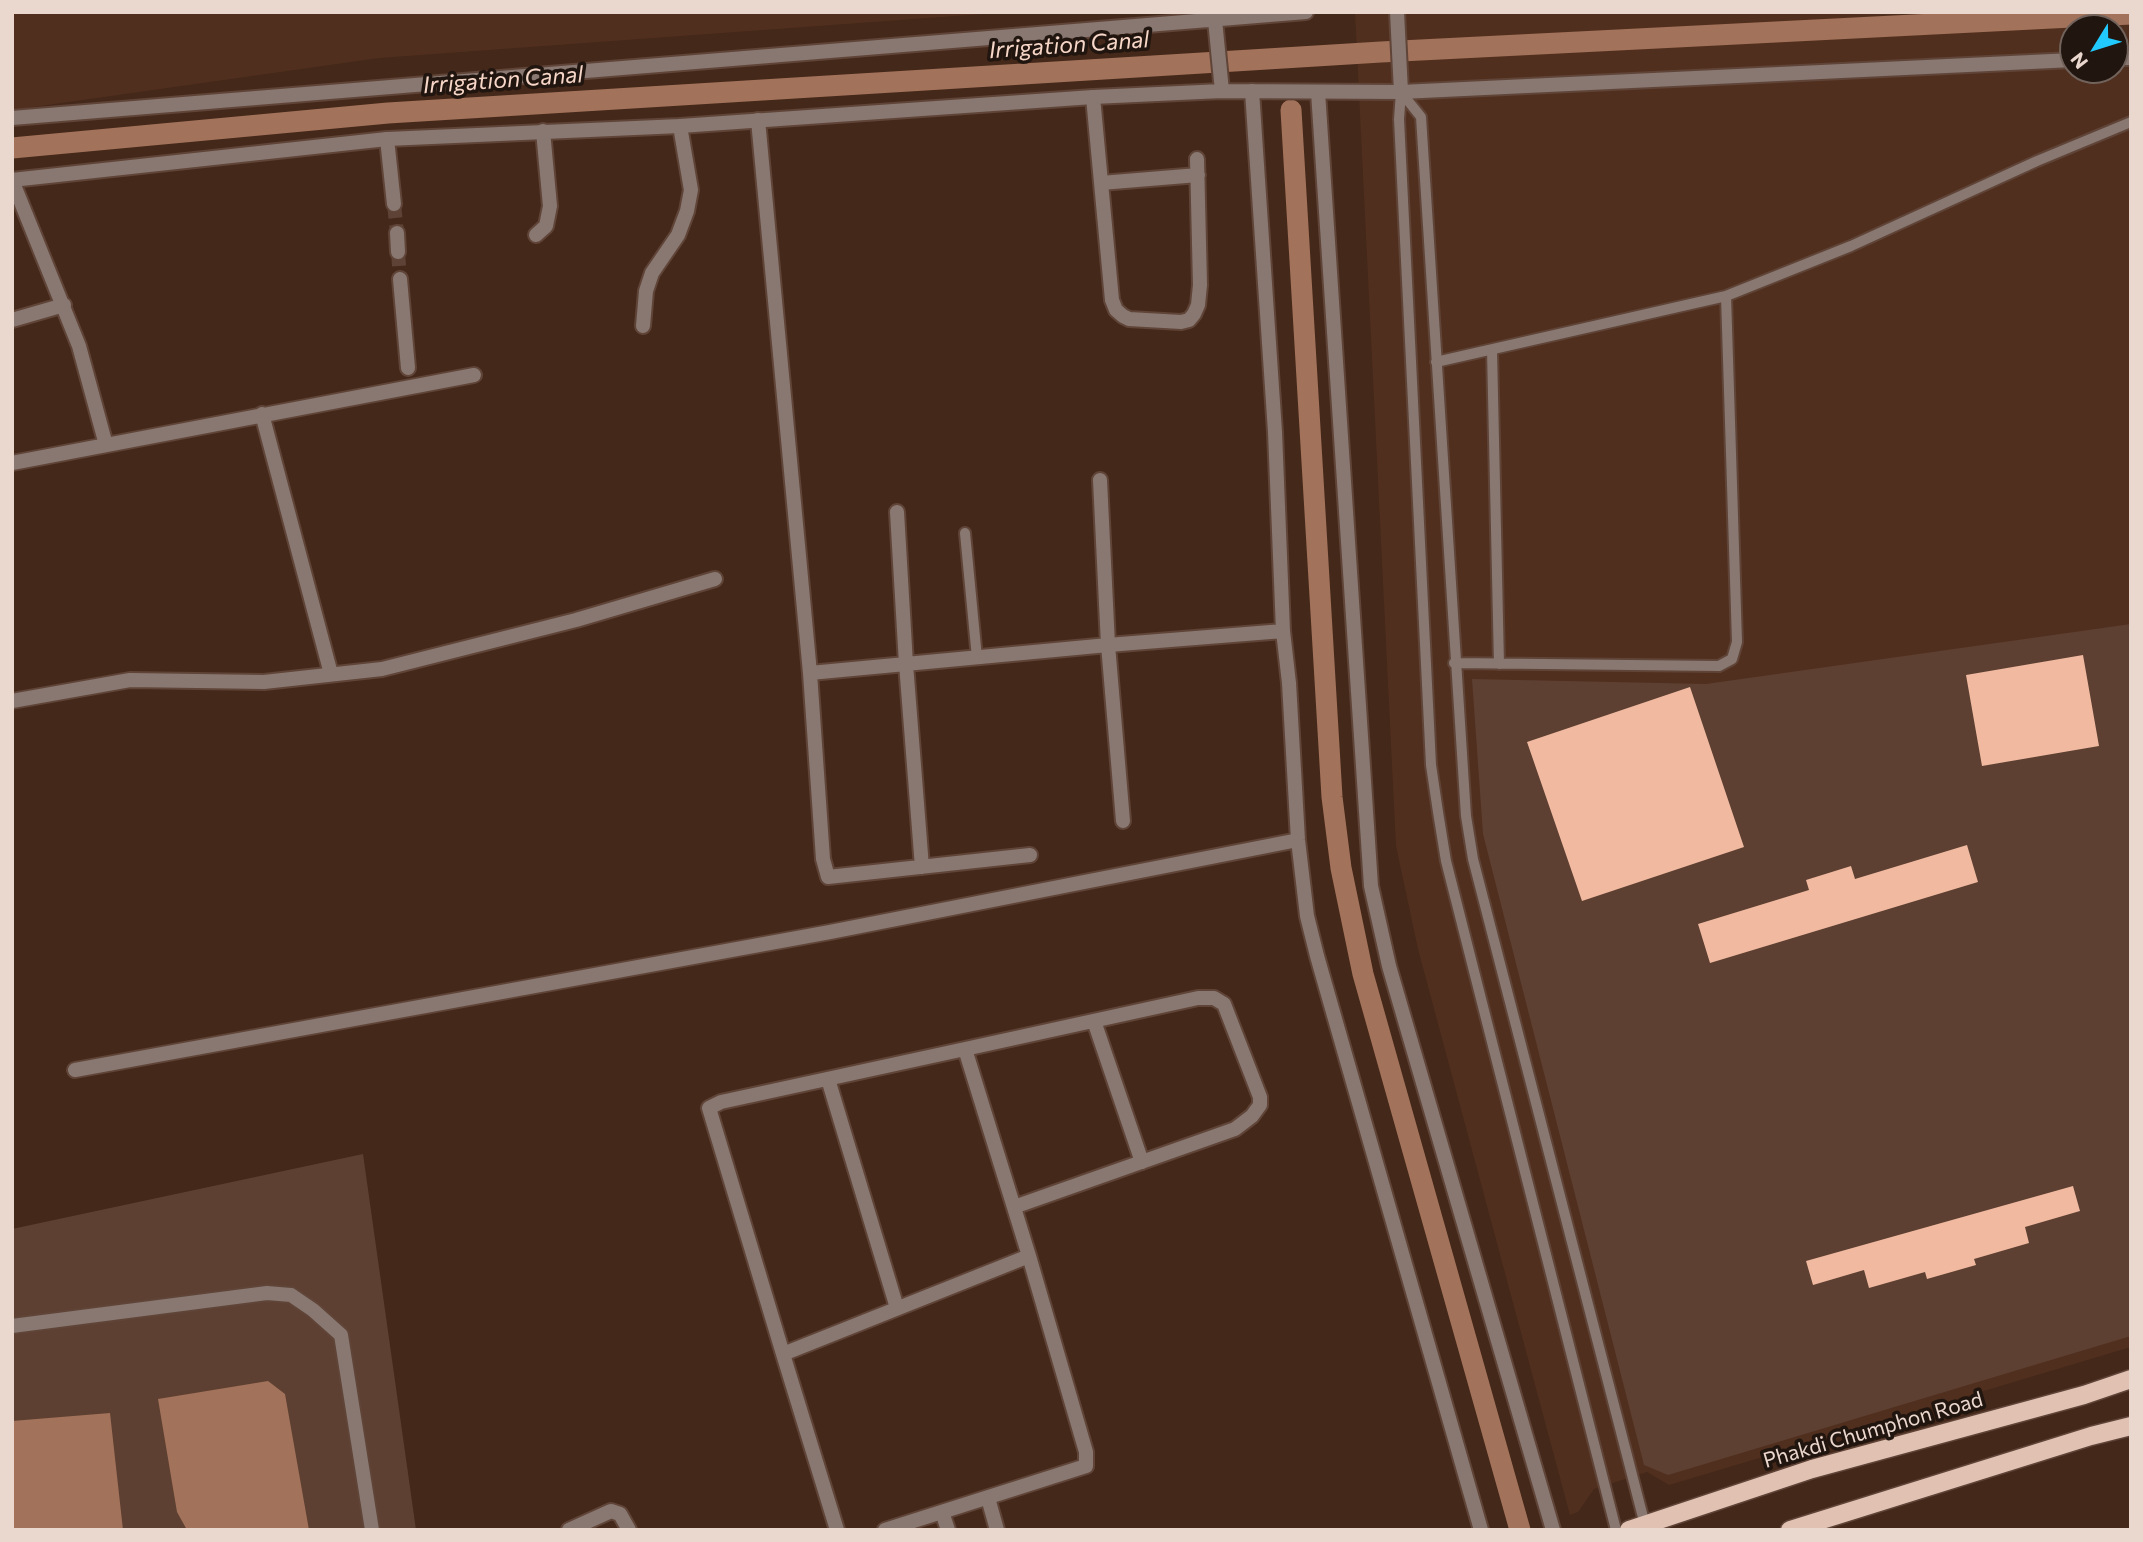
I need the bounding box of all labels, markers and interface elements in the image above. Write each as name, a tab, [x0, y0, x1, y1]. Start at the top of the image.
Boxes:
north arrow	[2059, 14, 2129, 84]
water label: Irrigation Canal	[988, 26, 1150, 64]
text: N	[2065, 48, 2092, 74]
water label: Irrigation Canal	[422, 61, 584, 99]
street label: Phakdi Chumphon Road	[1760, 1387, 1986, 1473]

